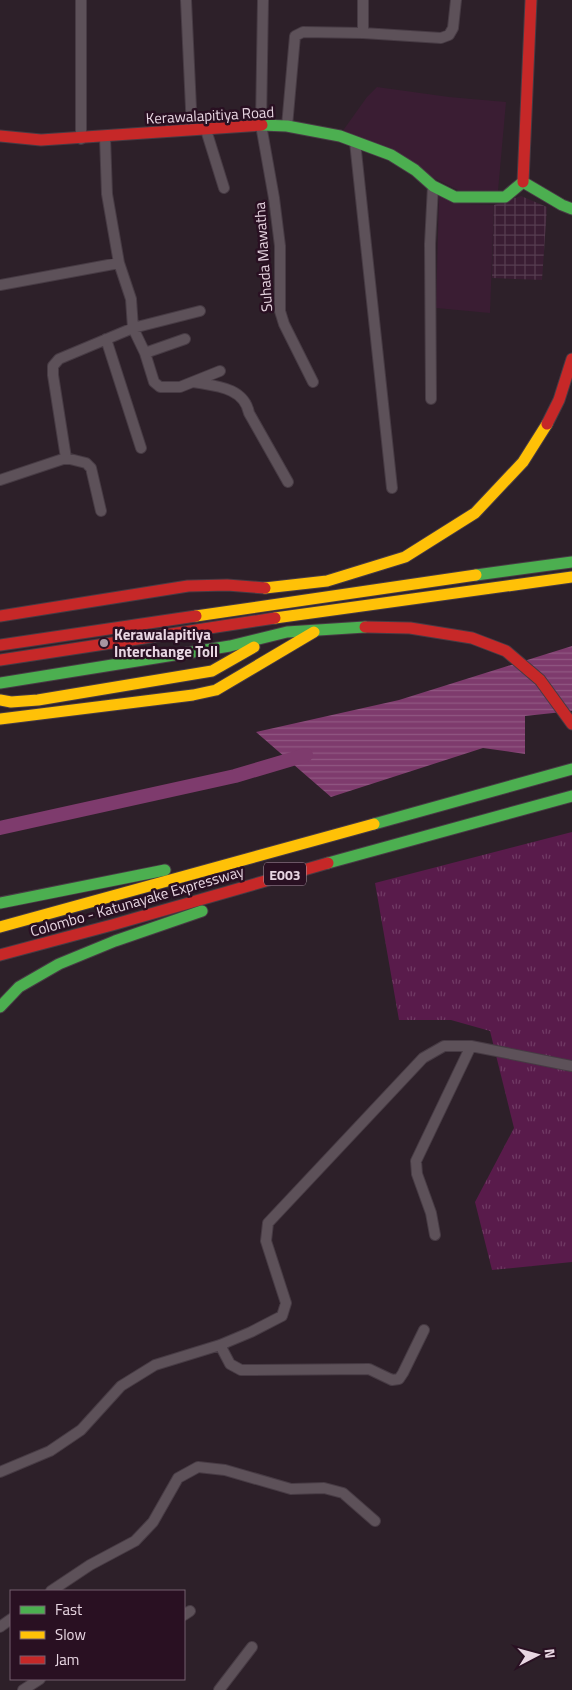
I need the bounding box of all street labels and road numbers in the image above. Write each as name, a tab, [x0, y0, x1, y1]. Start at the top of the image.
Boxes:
street label: Kerawalapitiya Road	[145, 100, 275, 130]
street label: Suhada Mawatha	[248, 201, 278, 313]
street label: Colombo - Katunayake Expressway	[27, 859, 247, 943]
road number: E003	[264, 862, 306, 886]

